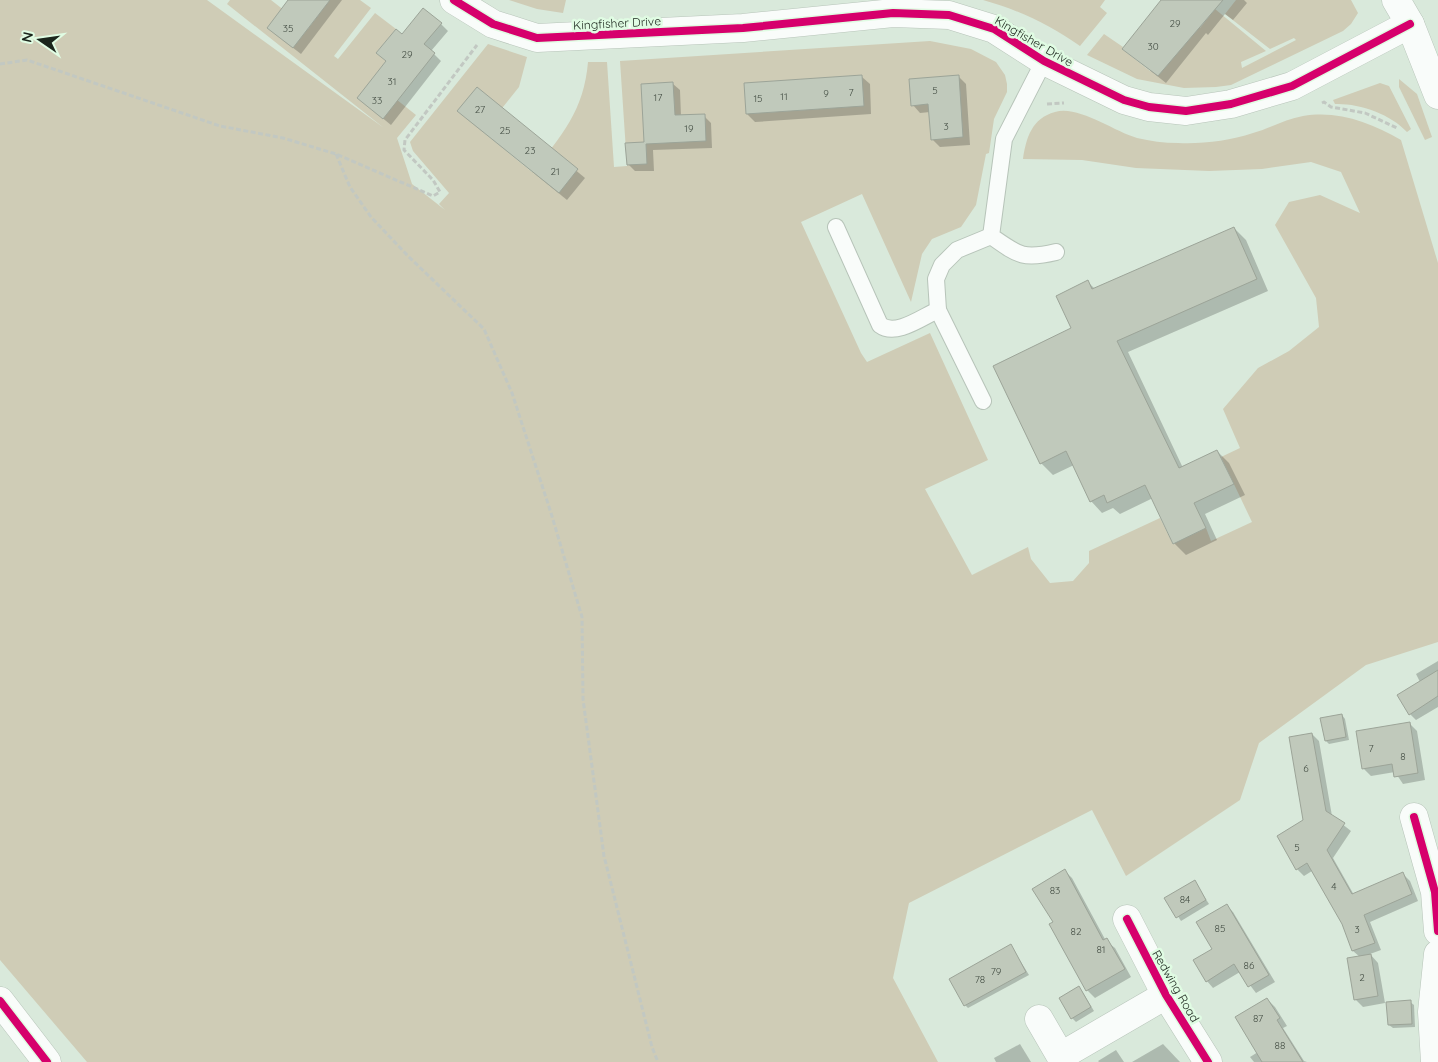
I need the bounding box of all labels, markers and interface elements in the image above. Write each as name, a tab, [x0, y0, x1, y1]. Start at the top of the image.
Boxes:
street label: Kingfisher Drive	[573, 13, 662, 33]
street label: Kingfisher Drive	[992, 13, 1076, 70]
north arrow	[15, 15, 65, 65]
house number: 29	[1169, 17, 1181, 30]
house number: 35	[283, 22, 293, 35]
text: N	[17, 30, 37, 44]
house number: 30	[1147, 40, 1159, 53]
house number: 29	[401, 48, 413, 61]
house number: 31	[388, 75, 396, 88]
house number: 5	[932, 84, 938, 97]
house number: 7	[848, 86, 854, 99]
house number: 9	[823, 87, 829, 100]
house number: 11	[780, 90, 788, 103]
house number: 17	[654, 91, 662, 104]
house number: 15	[753, 92, 763, 105]
house number: 33	[372, 94, 382, 107]
house number: 27	[475, 103, 485, 116]
house number: 3	[943, 120, 949, 133]
house number: 19	[684, 122, 694, 135]
house number: 25	[500, 124, 511, 137]
house number: 23	[525, 144, 535, 157]
house number: 21	[550, 165, 560, 178]
house number: 7	[1368, 742, 1374, 755]
house number: 8	[1400, 750, 1406, 763]
house number: 6	[1303, 762, 1309, 775]
house number: 5	[1294, 841, 1300, 854]
house number: 4	[1331, 880, 1337, 893]
house number: 83	[1050, 884, 1060, 897]
house number: 84	[1180, 893, 1190, 906]
house number: 85	[1215, 922, 1225, 935]
house number: 3	[1354, 923, 1360, 936]
house number: 82	[1071, 925, 1082, 938]
house number: 81	[1096, 943, 1106, 956]
street label: Redwing Road	[1149, 947, 1203, 1025]
house number: 86	[1244, 959, 1255, 972]
house number: 79	[991, 965, 1002, 978]
house number: 2	[1359, 971, 1365, 984]
house number: 78	[975, 973, 985, 986]
house number: 87	[1253, 1012, 1263, 1025]
house number: 88	[1275, 1039, 1285, 1052]

